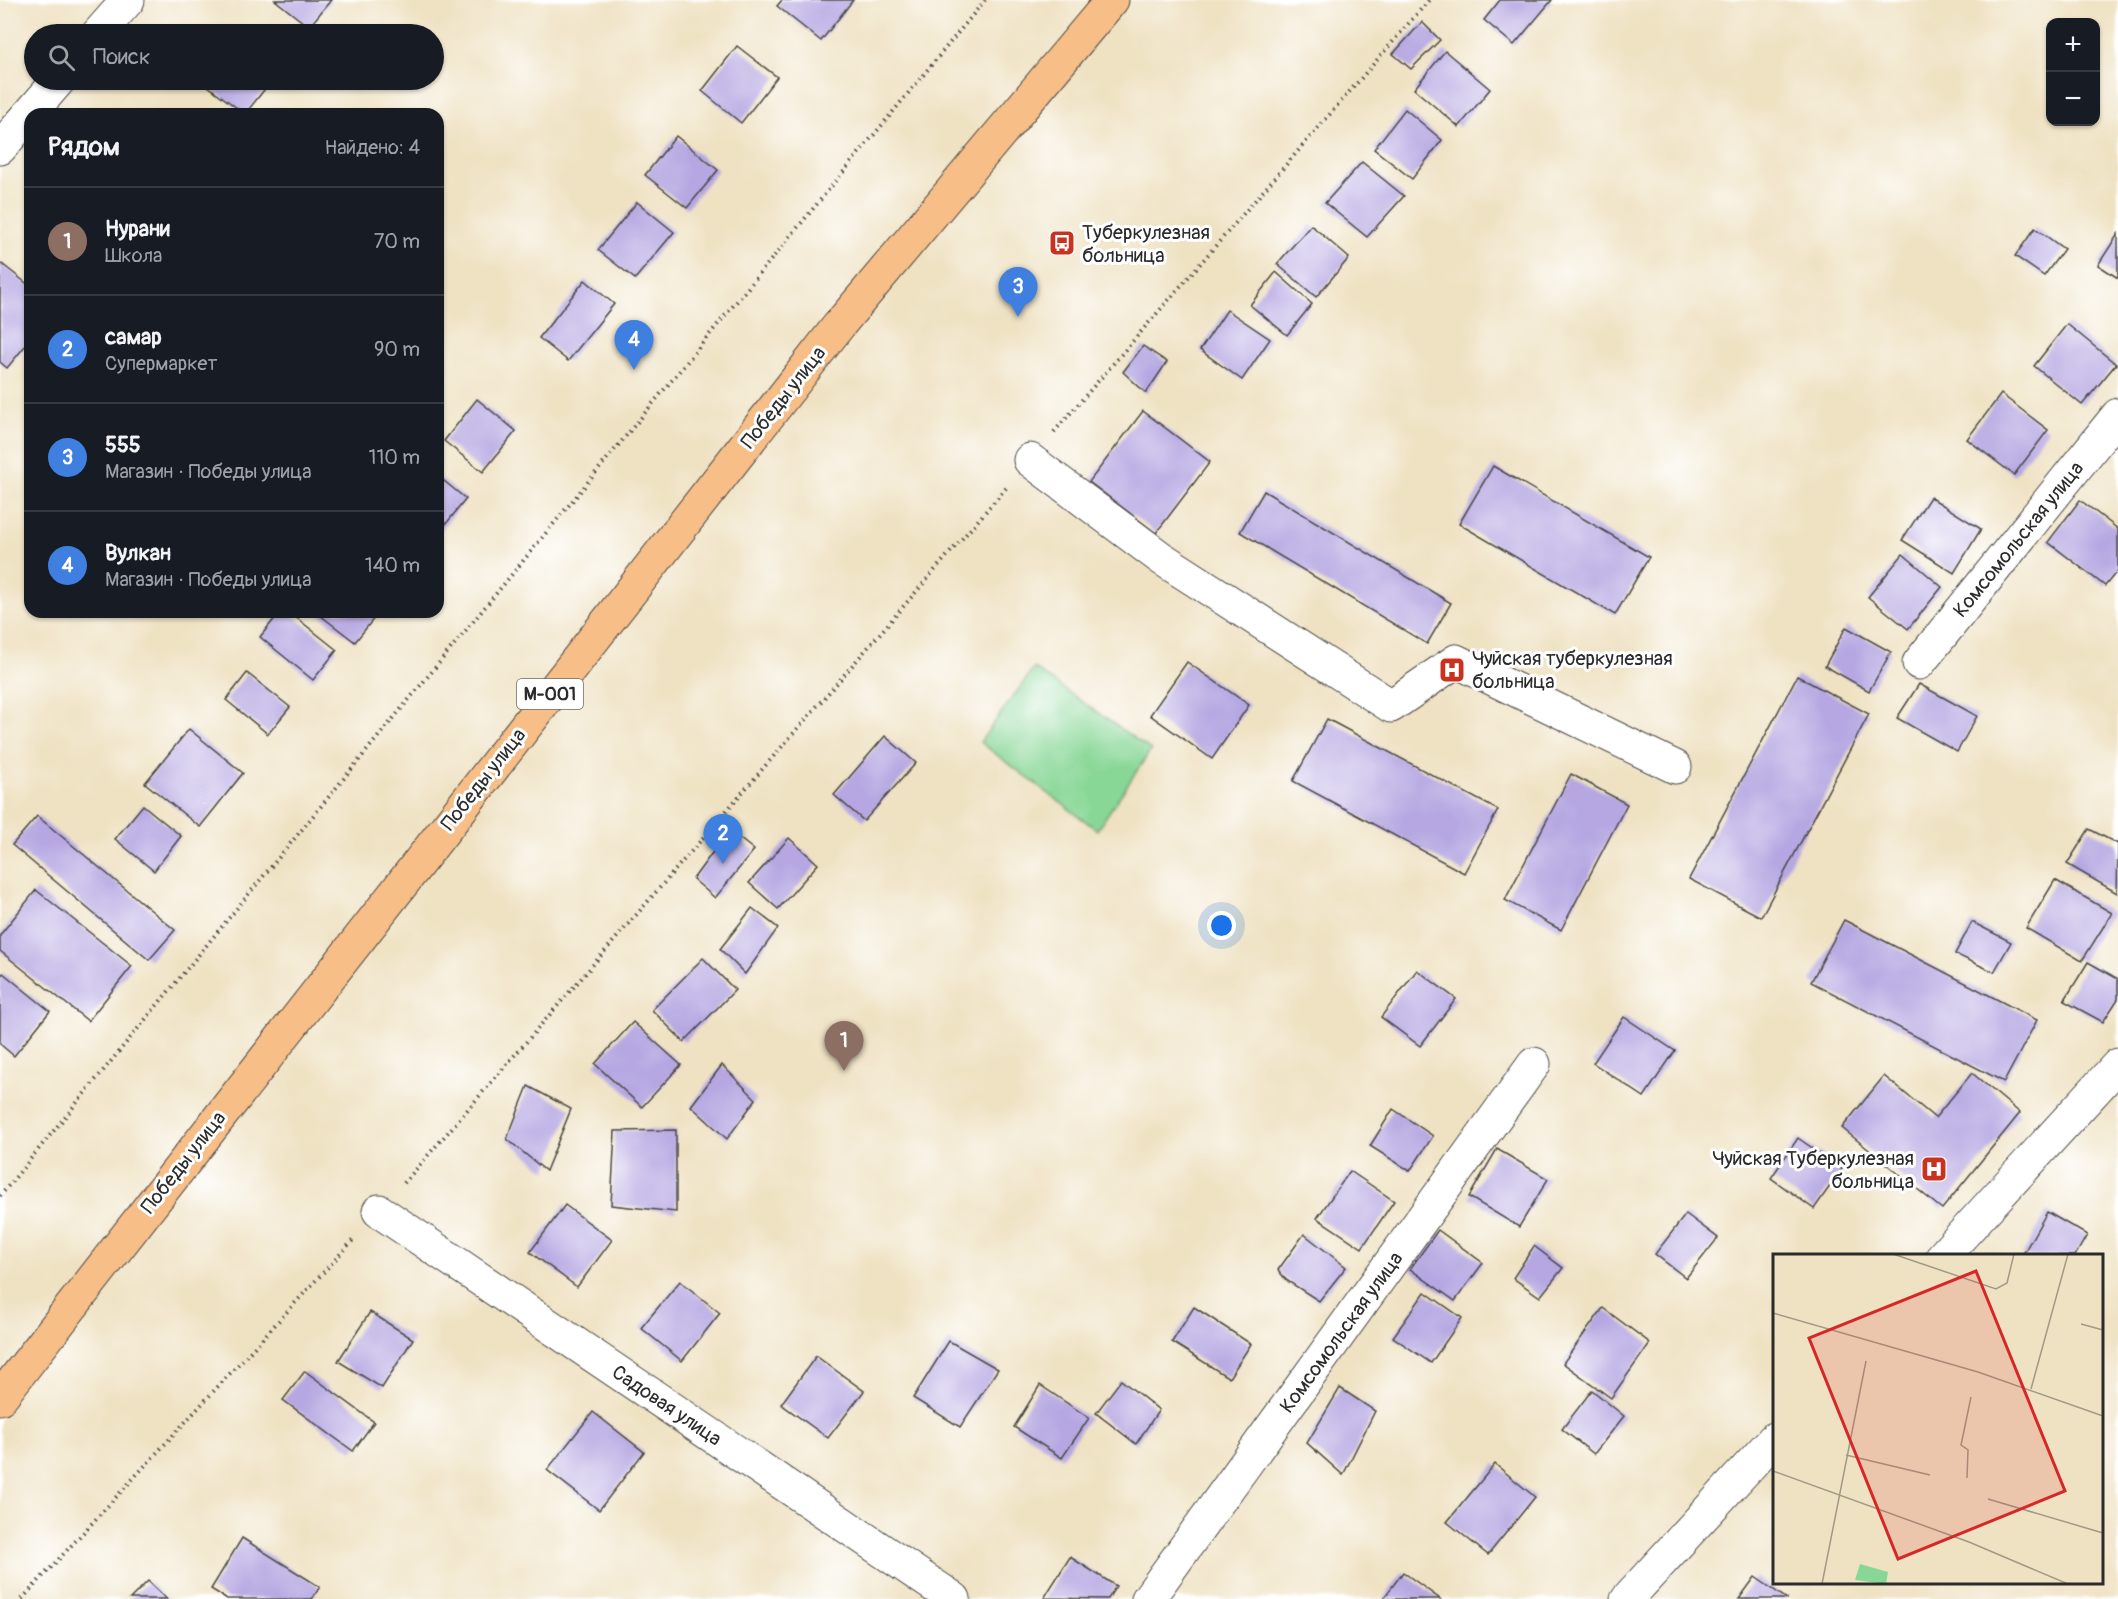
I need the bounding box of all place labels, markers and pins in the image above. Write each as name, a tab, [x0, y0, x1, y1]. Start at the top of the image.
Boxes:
place label: Туберкулезная больница	[1082, 220, 1210, 268]
bus stop icon: Туберкулезная больница	[1047, 228, 1077, 258]
pin: 3	[998, 268, 1038, 317]
pin: 4	[614, 320, 654, 370]
place label: Чуйская туберкулезная больница	[1472, 646, 1673, 694]
hospital icon: Чуйская туберкулезная больница	[1437, 655, 1467, 685]
pin: 2	[704, 814, 742, 864]
pin: 1	[824, 1022, 864, 1071]
place label: Чуйская Туберкулезная больница	[1712, 1146, 1914, 1194]
hospital icon: Чуйская Туберкулезная больница	[1919, 1154, 1949, 1184]

